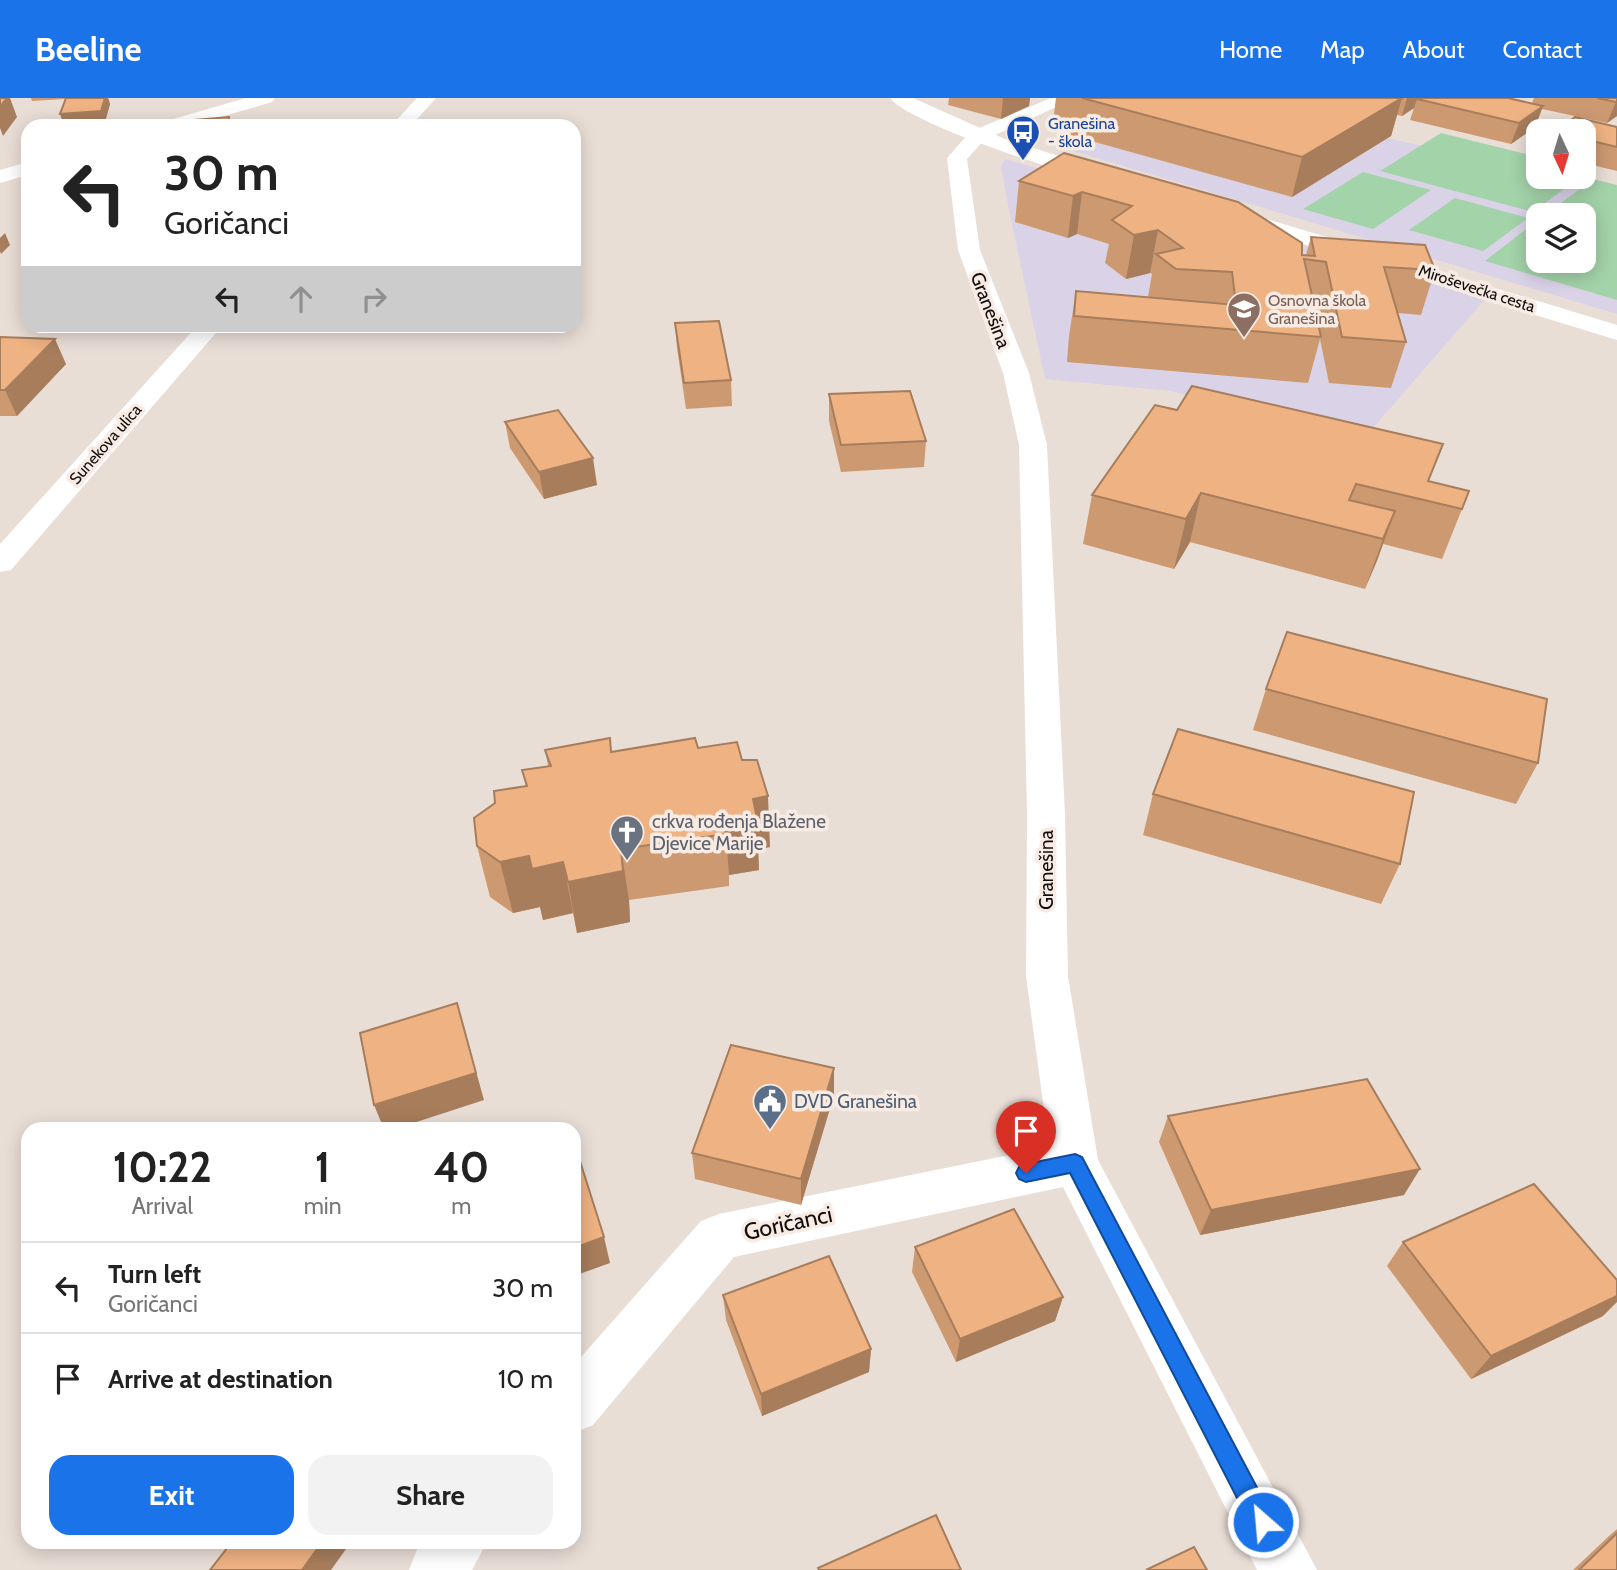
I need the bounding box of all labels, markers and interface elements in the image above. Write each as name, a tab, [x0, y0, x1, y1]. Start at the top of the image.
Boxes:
text: Beeline	[35, 29, 141, 69]
text: Home	[1219, 35, 1282, 64]
text: Map	[1320, 35, 1365, 64]
text: About	[1403, 35, 1465, 64]
text: Contact	[1503, 35, 1582, 64]
bus stop icon: Granešina - škola	[1004, 113, 1042, 162]
place label: Granešina - škola	[1048, 114, 1115, 151]
north arrow	[1526, 119, 1596, 189]
map controls	[1526, 119, 1596, 273]
text: 30 m	[164, 143, 279, 202]
icon: left	[49, 147, 140, 238]
text: Goričanci	[164, 203, 289, 242]
button: layers	[1526, 203, 1596, 273]
street label: Miroševečka cesta	[1416, 261, 1538, 316]
street label: Granešina	[966, 269, 1016, 351]
icon: left	[209, 280, 247, 318]
icon: ahead	[282, 280, 320, 318]
icon: right	[355, 280, 393, 318]
school or university icon: Osnovna škola Granešina	[1225, 290, 1263, 339]
place label: Osnovna škola Granešina	[1268, 291, 1367, 328]
street label: Sunekova ulica	[65, 400, 145, 488]
place label: crkva rođenja Blažene Djevice Marije	[652, 810, 826, 855]
church icon: crkva rođenja Blažene Djevice Marije	[608, 813, 646, 862]
street label: Granešina	[1035, 830, 1058, 910]
public building icon: DVD Granešina	[751, 1082, 789, 1131]
place label: DVD Granešina	[794, 1090, 917, 1113]
pin	[996, 1101, 1056, 1173]
icon: arrive	[1007, 1112, 1045, 1150]
text: 10:22	[113, 1141, 212, 1193]
text: 1	[315, 1141, 330, 1193]
text: 40	[433, 1141, 489, 1193]
text: Arrival	[132, 1192, 193, 1220]
text: min	[304, 1192, 342, 1220]
text: m	[451, 1192, 471, 1220]
street label: Goričanci	[741, 1200, 835, 1246]
text: Turn left	[108, 1258, 201, 1290]
icon: left	[49, 1269, 87, 1307]
text: 30 m	[492, 1272, 553, 1304]
text: Goričanci	[108, 1290, 198, 1318]
icon: arrive	[49, 1360, 87, 1398]
text: Arrive at destination	[108, 1363, 333, 1395]
text: 10 m	[498, 1363, 553, 1395]
button: Exit	[49, 1455, 294, 1535]
button: Share	[308, 1455, 553, 1535]
position arrow	[1226, 1485, 1300, 1559]

